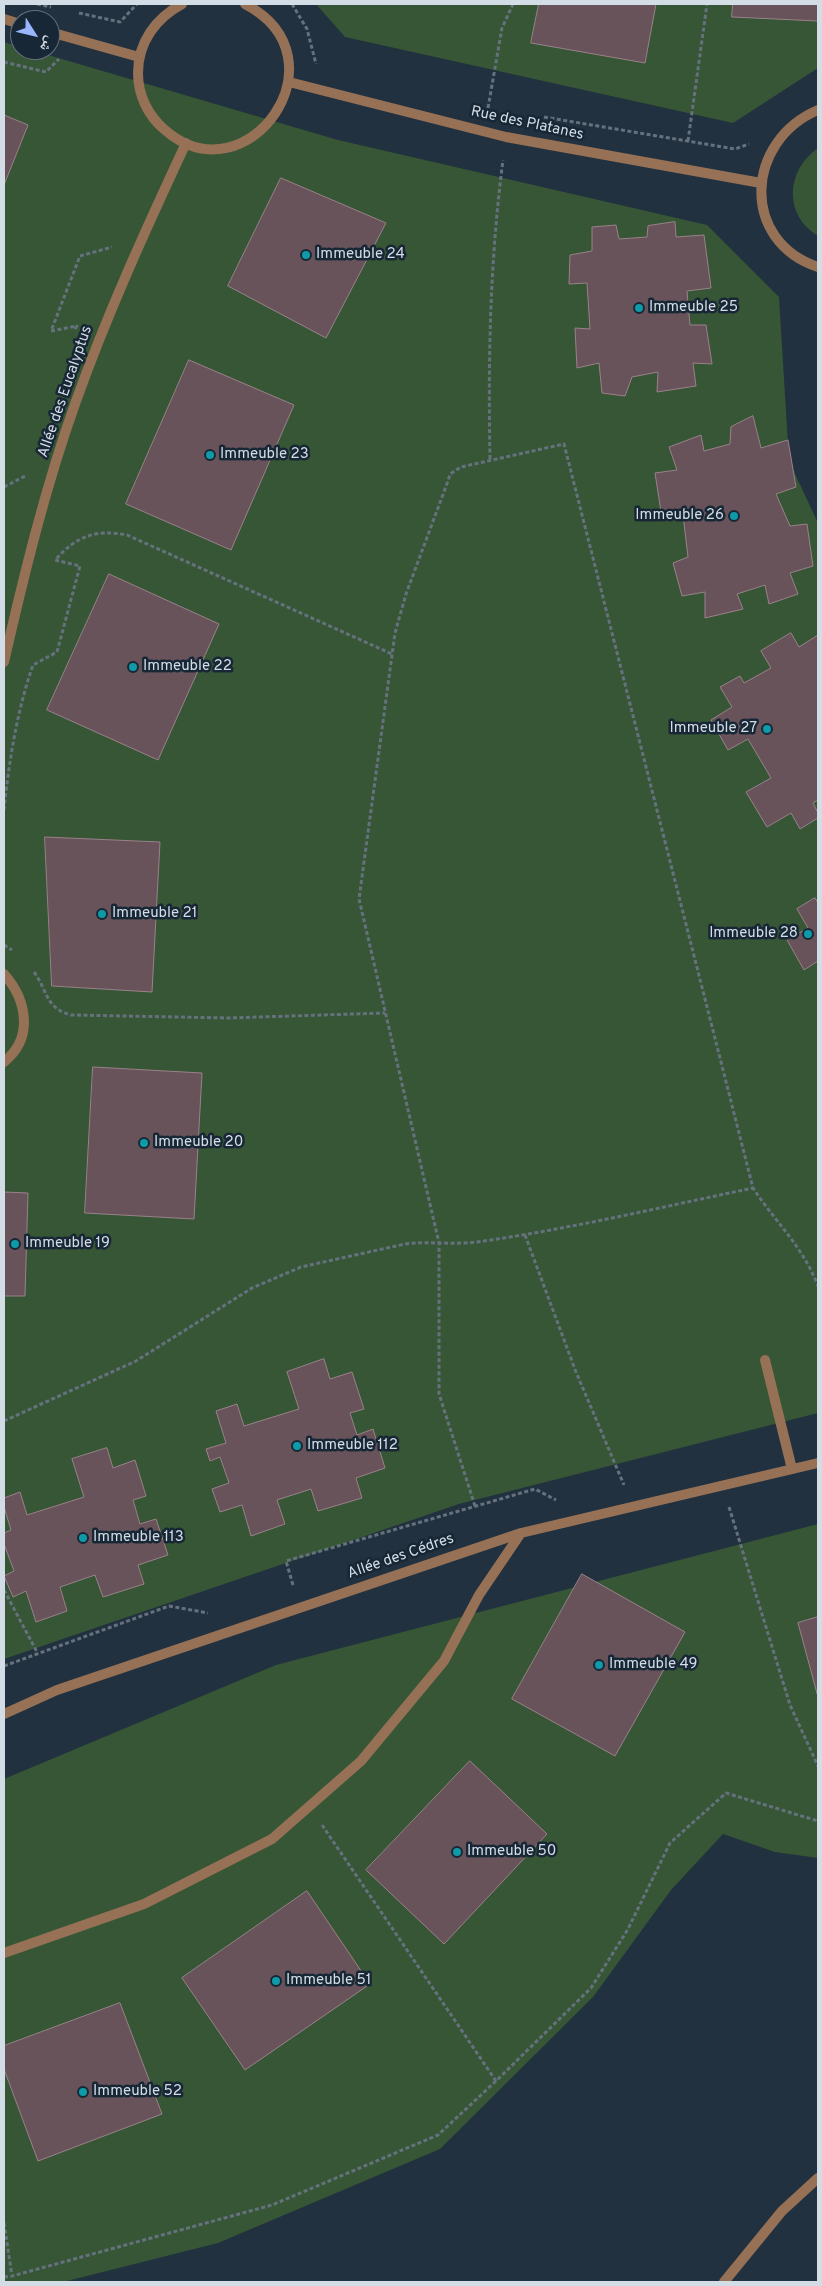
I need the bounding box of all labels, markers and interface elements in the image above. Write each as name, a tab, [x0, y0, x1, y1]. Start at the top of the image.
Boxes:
north arrow	[10, 10, 60, 60]
text: ش	[35, 33, 58, 55]
street label: Rue des Platanes	[469, 103, 585, 145]
place label: Immeuble 24	[316, 246, 405, 264]
marker: Immeuble 24	[300, 249, 312, 261]
place label: Immeuble 25	[649, 299, 738, 317]
marker: Immeuble 25	[633, 302, 645, 314]
street label: Allée des Eucalyptus	[35, 324, 97, 460]
place label: Immeuble 23	[220, 446, 309, 464]
marker: Immeuble 23	[204, 449, 216, 461]
place label: Immeuble 26	[635, 507, 724, 525]
marker: Immeuble 26	[728, 510, 740, 522]
place label: Immeuble 22	[143, 658, 232, 676]
marker: Immeuble 22	[127, 661, 139, 673]
place label: Immeuble 27	[670, 720, 757, 738]
marker: Immeuble 27	[761, 723, 773, 735]
place label: Immeuble 21	[112, 905, 197, 923]
marker: Immeuble 21	[96, 908, 108, 920]
place label: Immeuble 28	[709, 925, 798, 943]
marker: Immeuble 28	[802, 928, 814, 940]
place label: Immeuble 20	[154, 1134, 243, 1152]
marker: Immeuble 20	[138, 1137, 150, 1149]
place label: Immeuble 19	[25, 1235, 110, 1253]
marker: Immeuble 19	[9, 1238, 21, 1250]
place label: Immeuble 112	[307, 1437, 398, 1455]
marker: Immeuble 112	[291, 1440, 303, 1452]
place label: Immeuble 113	[93, 1529, 184, 1547]
street label: Allée des Cédres	[345, 1530, 457, 1584]
marker: Immeuble 113	[77, 1532, 89, 1544]
place label: Immeuble 49	[609, 1656, 698, 1674]
marker: Immeuble 49	[593, 1659, 605, 1671]
place label: Immeuble 50	[467, 1843, 556, 1861]
marker: Immeuble 50	[451, 1846, 463, 1858]
place label: Immeuble 51	[286, 1972, 371, 1990]
marker: Immeuble 51	[270, 1975, 282, 1987]
place label: Immeuble 52	[93, 2083, 182, 2101]
marker: Immeuble 52	[77, 2086, 89, 2098]

